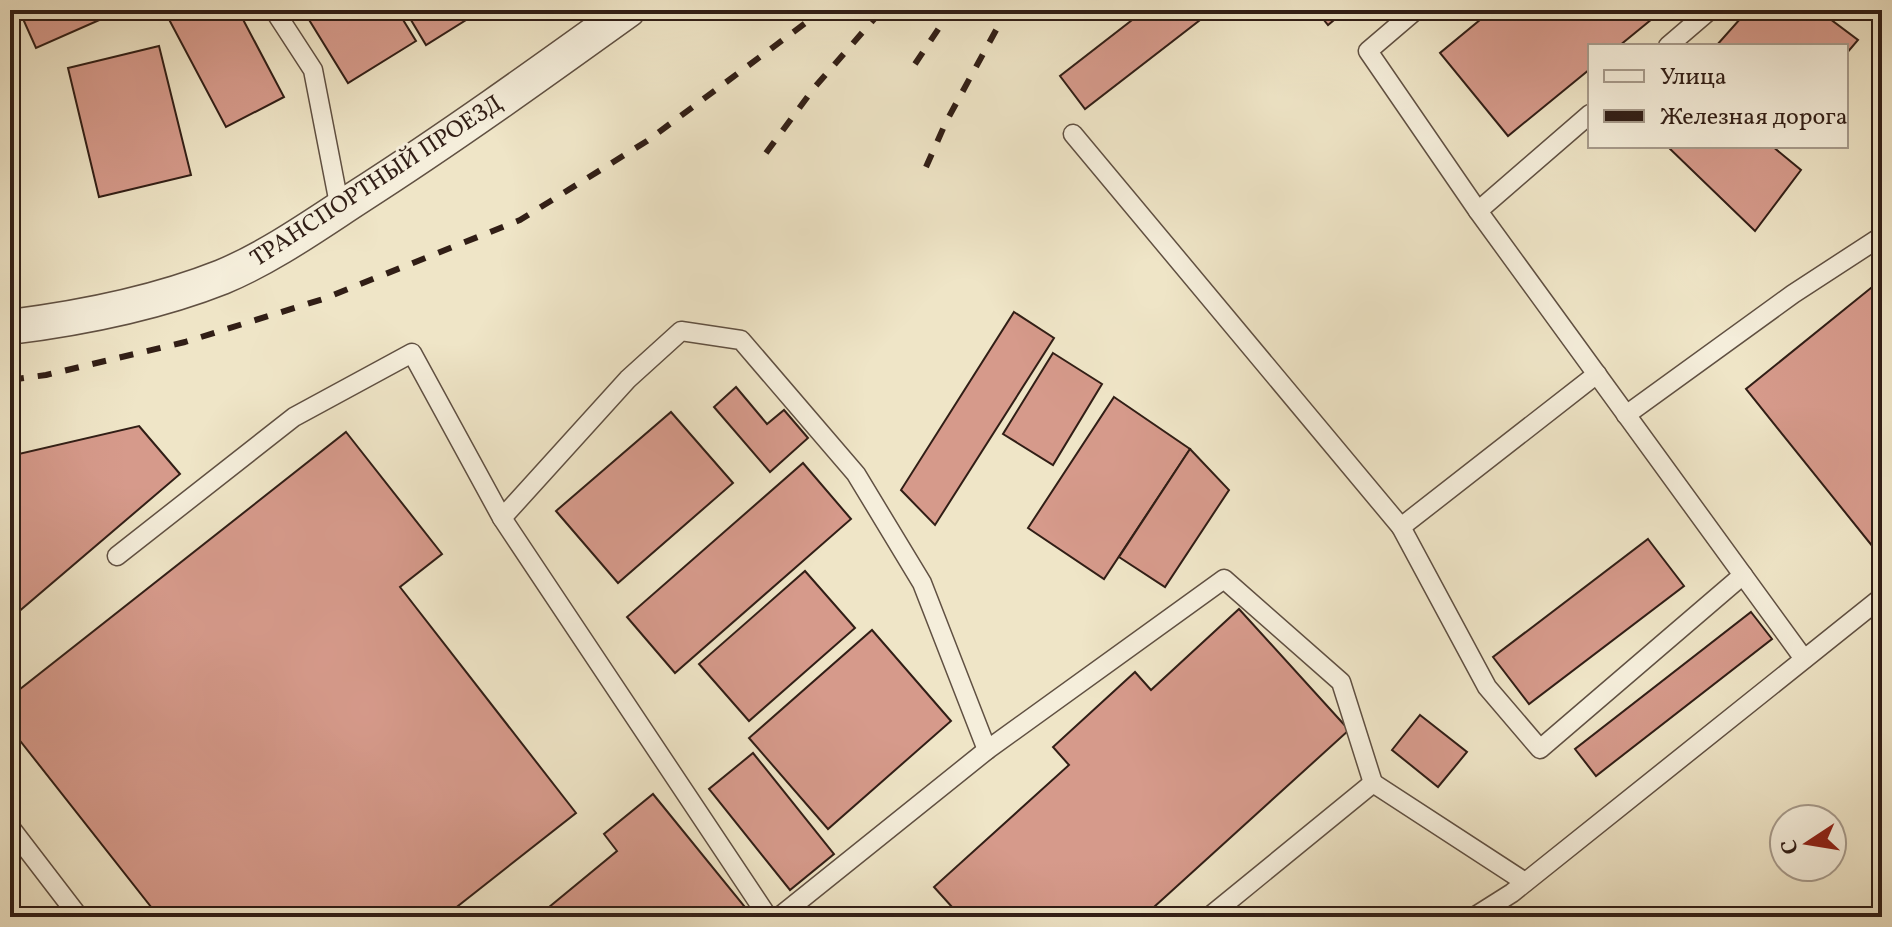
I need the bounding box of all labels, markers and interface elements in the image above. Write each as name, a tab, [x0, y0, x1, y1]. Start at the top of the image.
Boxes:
legend	[1588, 44, 1848, 148]
text: Улица	[1660, 61, 1727, 95]
street label: ТРАНСПОРТНЫЙ ПРОЕЗД	[244, 87, 510, 276]
text: Железная дорога	[1660, 101, 1848, 135]
north arrow	[1768, 803, 1848, 883]
text: С	[1774, 836, 1808, 857]

